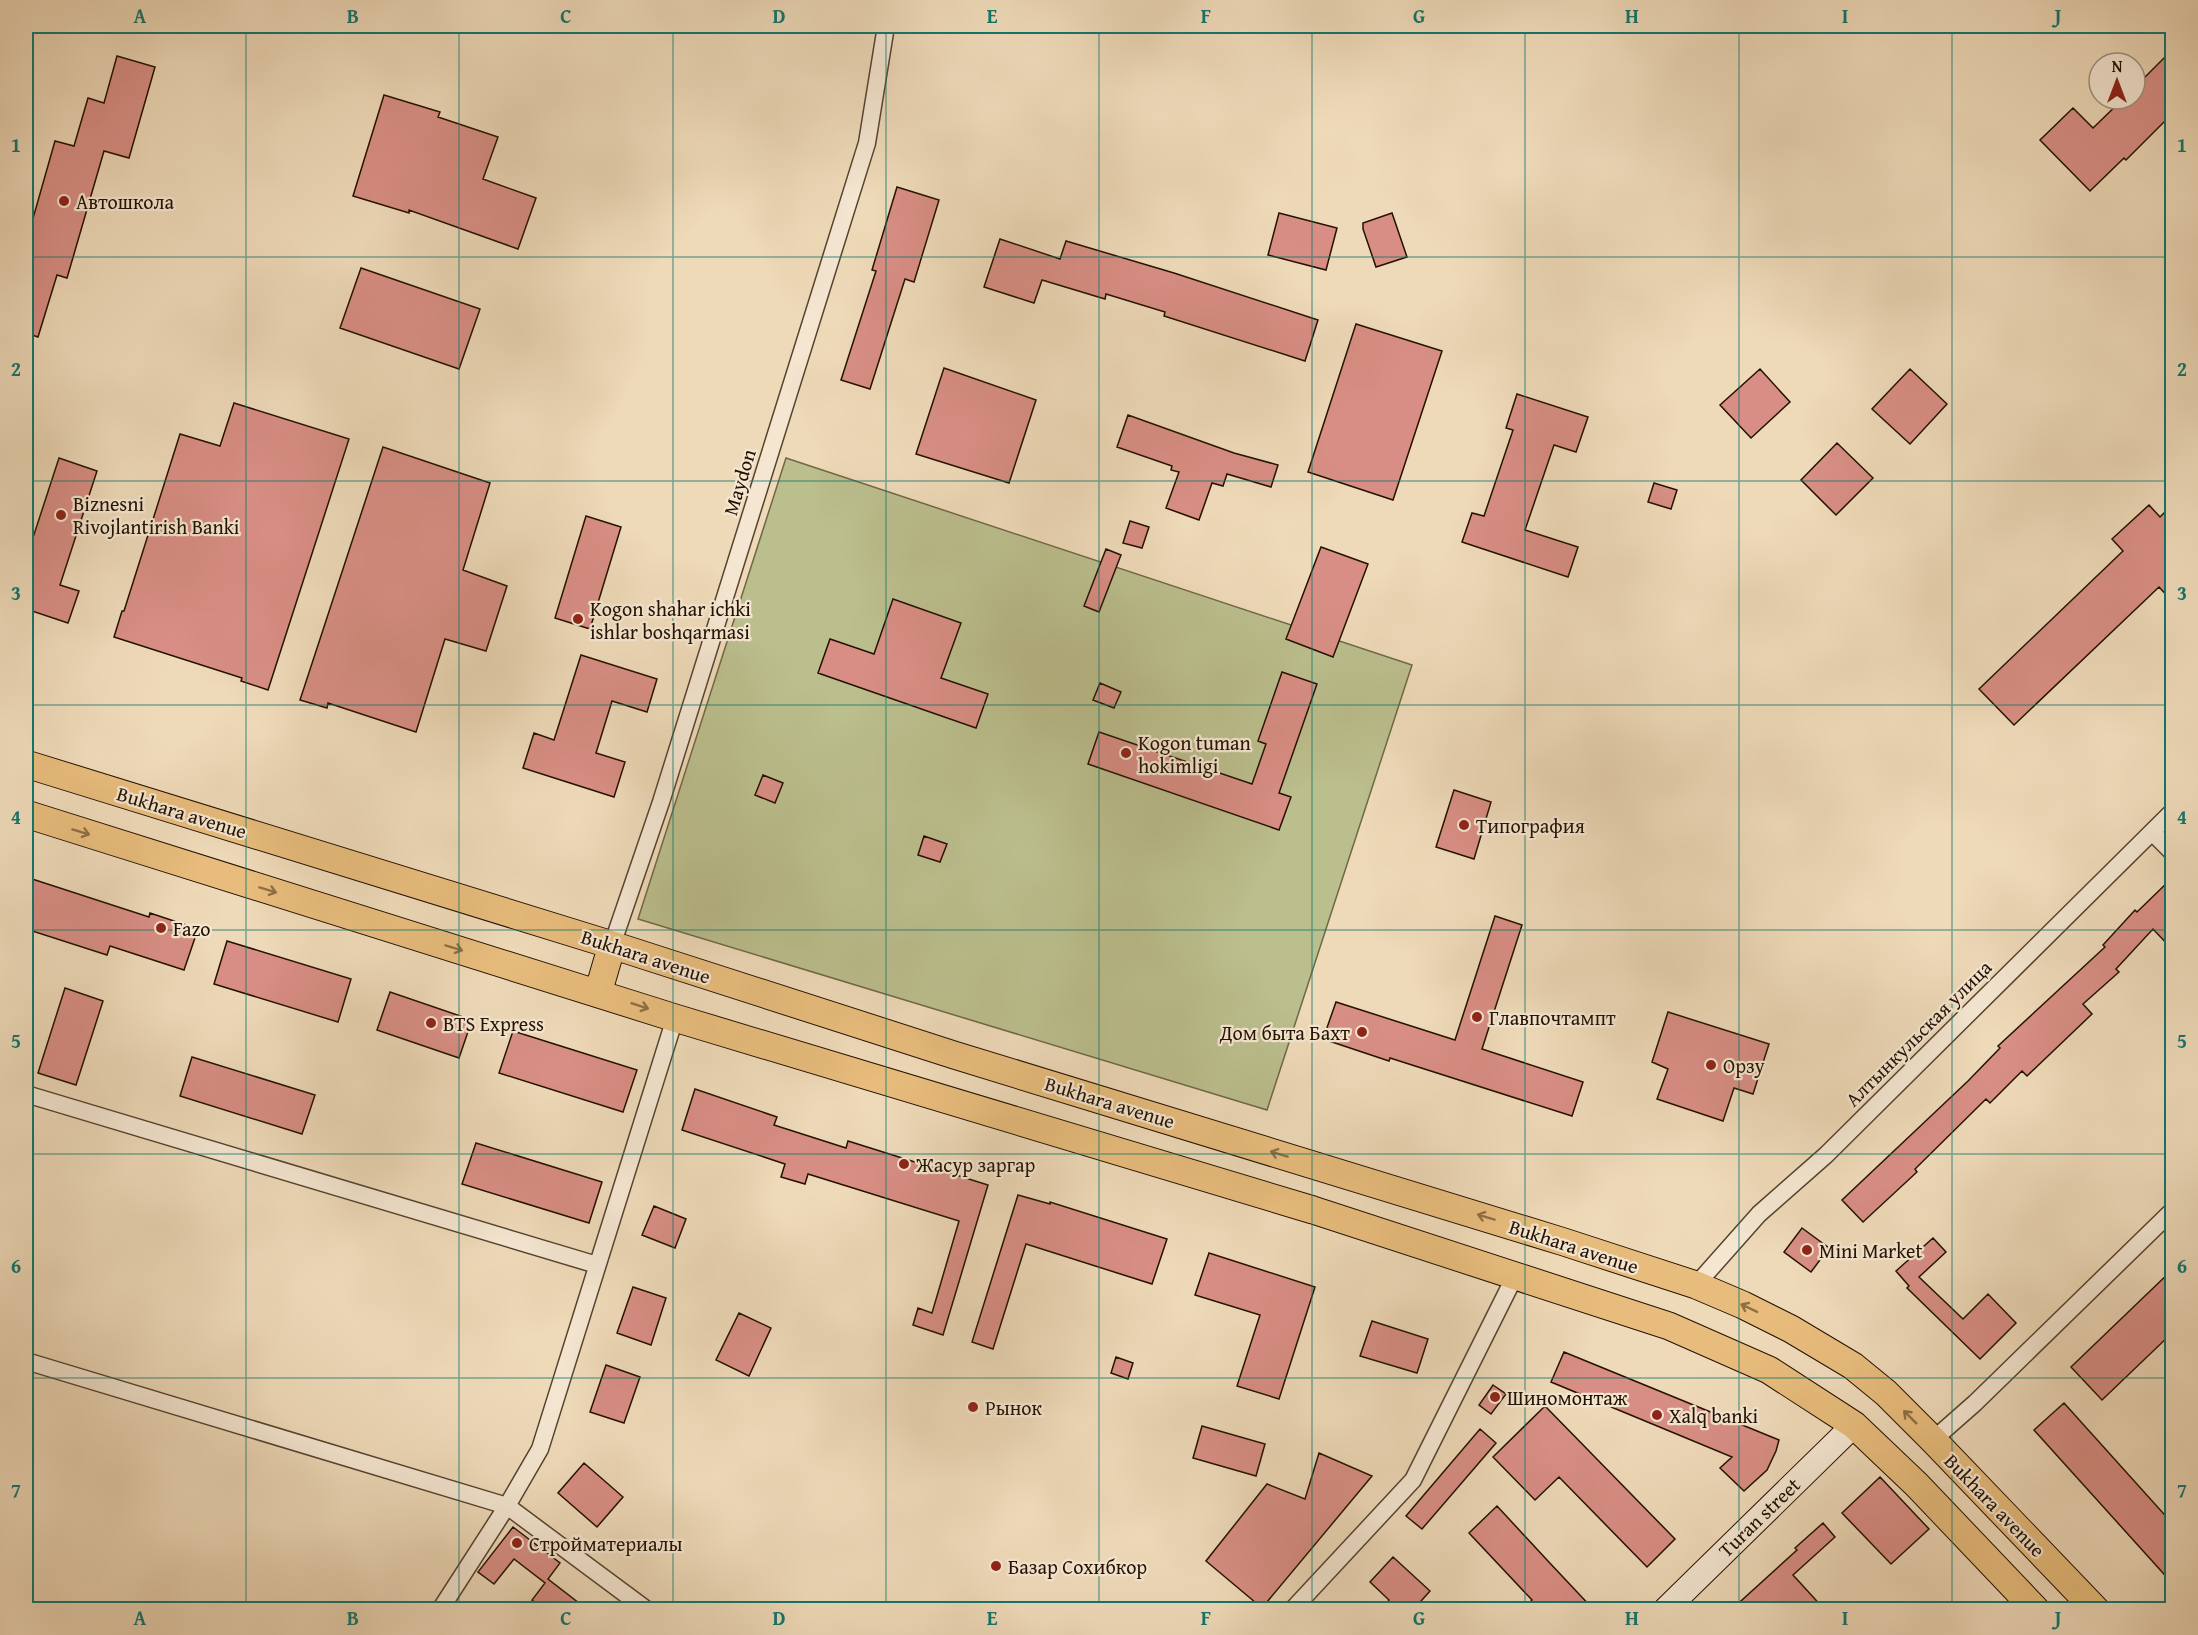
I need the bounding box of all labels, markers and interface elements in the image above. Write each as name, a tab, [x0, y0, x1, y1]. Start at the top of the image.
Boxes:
text: A	[134, 1, 147, 30]
text: B	[347, 1, 359, 30]
text: C	[560, 1, 572, 30]
text: D	[772, 1, 786, 30]
text: E	[987, 1, 998, 30]
text: F	[1201, 1, 1211, 30]
text: G	[1413, 1, 1425, 30]
text: H	[1625, 1, 1639, 30]
text: I	[1842, 1, 1848, 30]
text: J	[2052, 1, 2062, 30]
north arrow	[2087, 51, 2147, 111]
text: N	[2112, 54, 2123, 78]
text: 1	[11, 130, 21, 159]
text: 1	[2177, 130, 2187, 159]
place label: Автошкола	[76, 187, 175, 216]
marker: Автошкола	[57, 194, 71, 208]
text: 2	[11, 354, 21, 383]
text: 2	[2177, 354, 2187, 383]
street label: Maydon	[715, 445, 763, 519]
place label: Biznesni Rivojlantirish Banki	[73, 489, 240, 541]
marker: Biznesni Rivojlantirish Banki	[54, 508, 68, 522]
text: 3	[11, 578, 21, 607]
text: 3	[2177, 578, 2187, 607]
place label: Kogon shahar ichki ishlar boshqarmasi	[590, 594, 751, 646]
marker: Kogon shahar ichki ishlar boshqarmasi	[571, 612, 585, 626]
place label: Kogon tuman hokimligi	[1138, 728, 1251, 780]
marker: Kogon tuman hokimligi	[1119, 746, 1133, 760]
street label: Bukhara avenue	[114, 778, 250, 846]
text: 4	[11, 802, 21, 831]
text: 4	[2177, 802, 2187, 831]
place label: Типография	[1476, 811, 1585, 840]
marker: Типография	[1457, 818, 1471, 832]
one-way arrow	[71, 827, 90, 838]
one-way arrow	[258, 885, 277, 896]
place label: Fazo	[173, 914, 210, 943]
marker: Fazo	[154, 921, 168, 935]
street label: Bukhara avenue	[578, 921, 714, 991]
one-way arrow	[444, 943, 463, 954]
street label: Алтынкульская улица	[1838, 953, 1998, 1113]
one-way arrow	[630, 1002, 649, 1013]
place label: Главпочтампт	[1489, 1003, 1616, 1032]
place label: BTS Express	[443, 1009, 544, 1038]
marker: Главпочтампт	[1470, 1010, 1484, 1024]
marker: BTS Express	[424, 1016, 438, 1030]
place label: Дом быта Бахт	[1219, 1018, 1350, 1047]
marker: Дом быта Бахт	[1355, 1025, 1369, 1039]
text: 5	[11, 1026, 21, 1055]
text: 5	[2177, 1026, 2187, 1055]
place label: Орзу	[1723, 1051, 1765, 1080]
marker: Орзу	[1704, 1058, 1718, 1072]
street label: Bukhara avenue	[1042, 1068, 1178, 1136]
one-way arrow	[1270, 1148, 1289, 1159]
place label: Жасур заргар	[915, 1150, 1035, 1179]
marker: Жасур заргар	[897, 1157, 911, 1171]
one-way arrow	[1476, 1211, 1495, 1222]
street label: Bukhara avenue	[1506, 1211, 1642, 1281]
place label: Mini Market	[1819, 1236, 1923, 1265]
marker: Mini Market	[1800, 1243, 1814, 1257]
text: 6	[11, 1251, 21, 1280]
text: 6	[2177, 1251, 2187, 1280]
one-way arrow	[1741, 1302, 1759, 1314]
place label: Шиномонтаж	[1507, 1383, 1628, 1412]
marker: Шиномонтаж	[1488, 1390, 1502, 1404]
place label: Рынок	[985, 1393, 1043, 1422]
marker: Рынок	[966, 1400, 980, 1414]
place label: Xalq banki	[1669, 1401, 1759, 1430]
marker: Xalq banki	[1650, 1408, 1664, 1422]
one-way arrow	[1902, 1409, 1917, 1424]
street label: Bukhara avenue	[1938, 1447, 2052, 1563]
street label: Turan street	[1712, 1470, 1806, 1564]
text: 7	[11, 1475, 21, 1504]
text: 7	[2177, 1475, 2187, 1504]
place label: Стройматериалы	[529, 1529, 683, 1558]
marker: Стройматериалы	[510, 1536, 524, 1550]
place label: Базар Сохибкор	[1008, 1552, 1147, 1581]
marker: Базар Сохибкор	[989, 1559, 1003, 1573]
text: A	[134, 1603, 147, 1632]
text: B	[347, 1603, 359, 1632]
text: C	[560, 1603, 572, 1632]
text: D	[772, 1603, 786, 1632]
text: E	[987, 1603, 998, 1632]
text: F	[1201, 1603, 1211, 1632]
text: G	[1413, 1603, 1425, 1632]
text: H	[1625, 1603, 1639, 1632]
text: I	[1842, 1603, 1848, 1632]
text: J	[2052, 1603, 2062, 1632]

